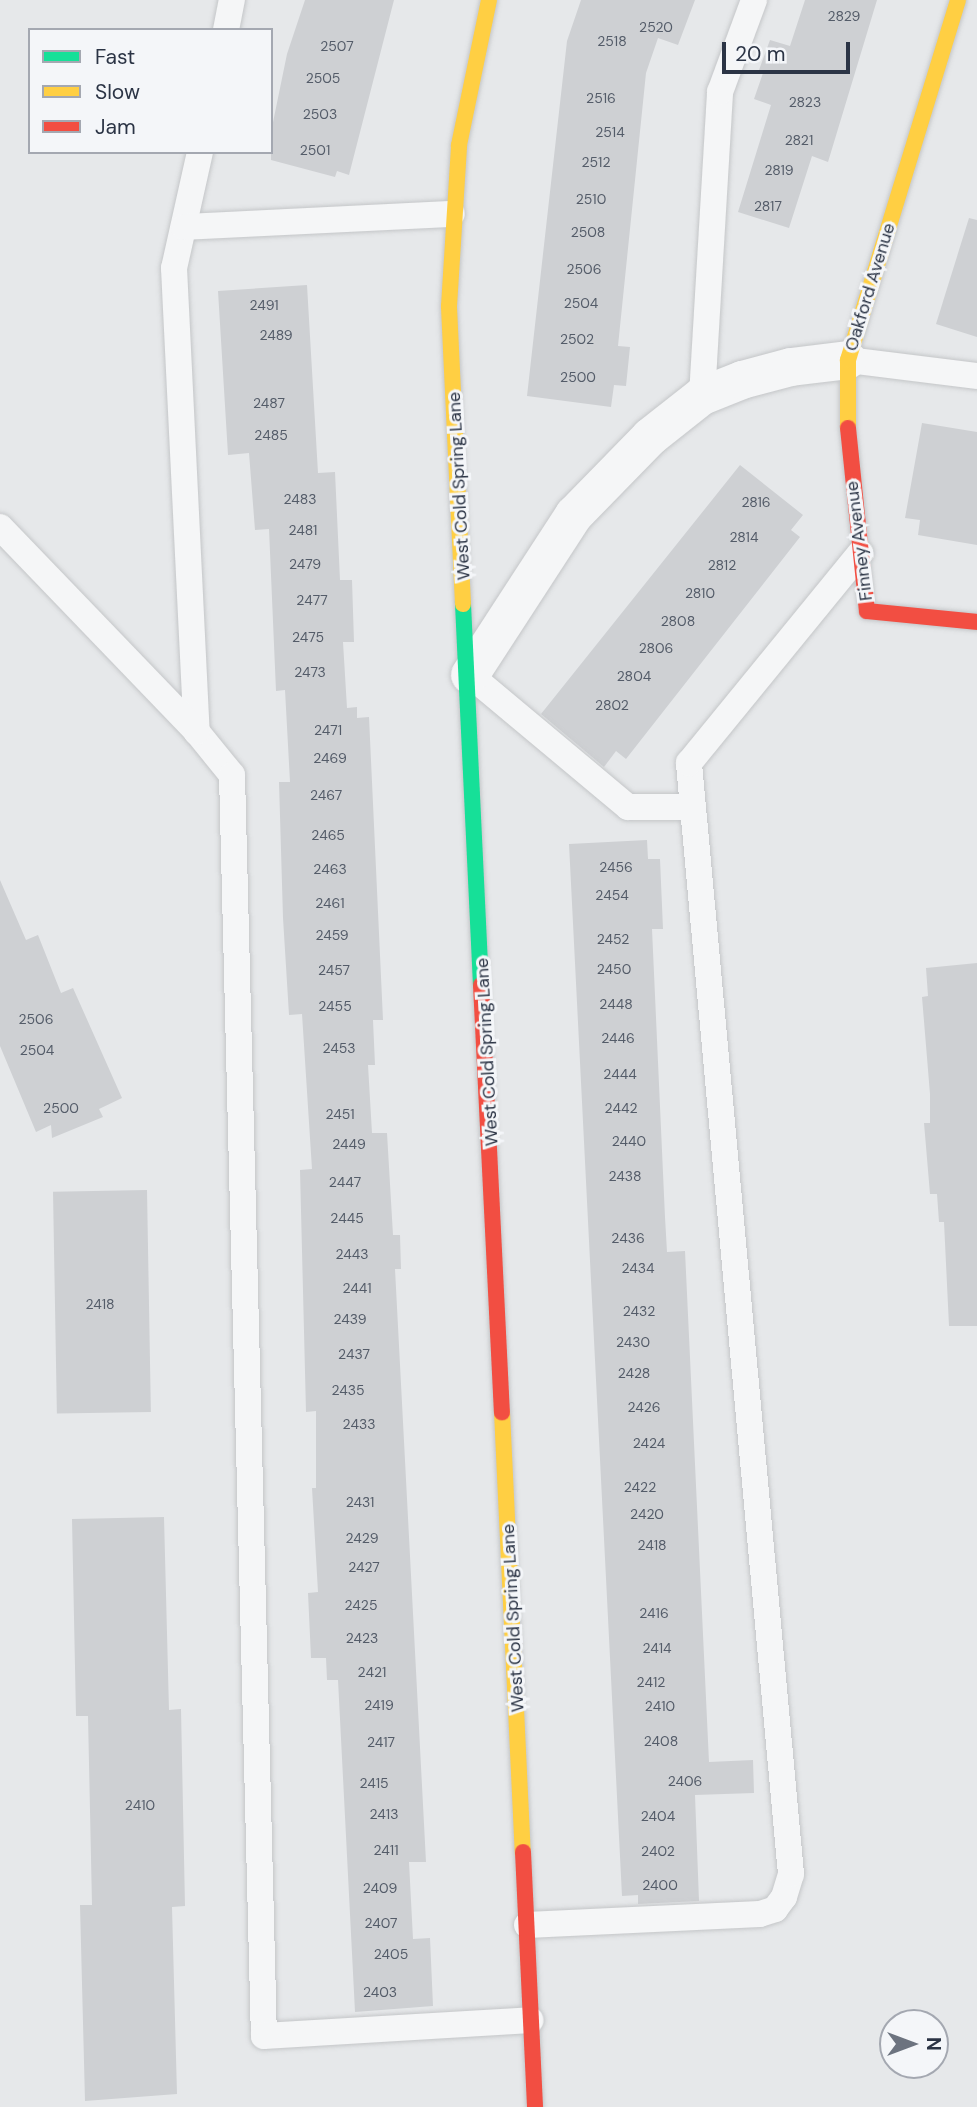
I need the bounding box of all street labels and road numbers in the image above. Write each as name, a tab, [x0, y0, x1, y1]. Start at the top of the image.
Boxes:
street label: Oakford Avenue	[840, 220, 900, 354]
street label: West Cold Spring Lane	[443, 391, 475, 581]
street label: Finney Avenue	[841, 480, 877, 602]
street label: West Cold Spring Lane	[471, 957, 503, 1147]
street label: West Cold Spring Lane	[497, 1523, 529, 1713]

